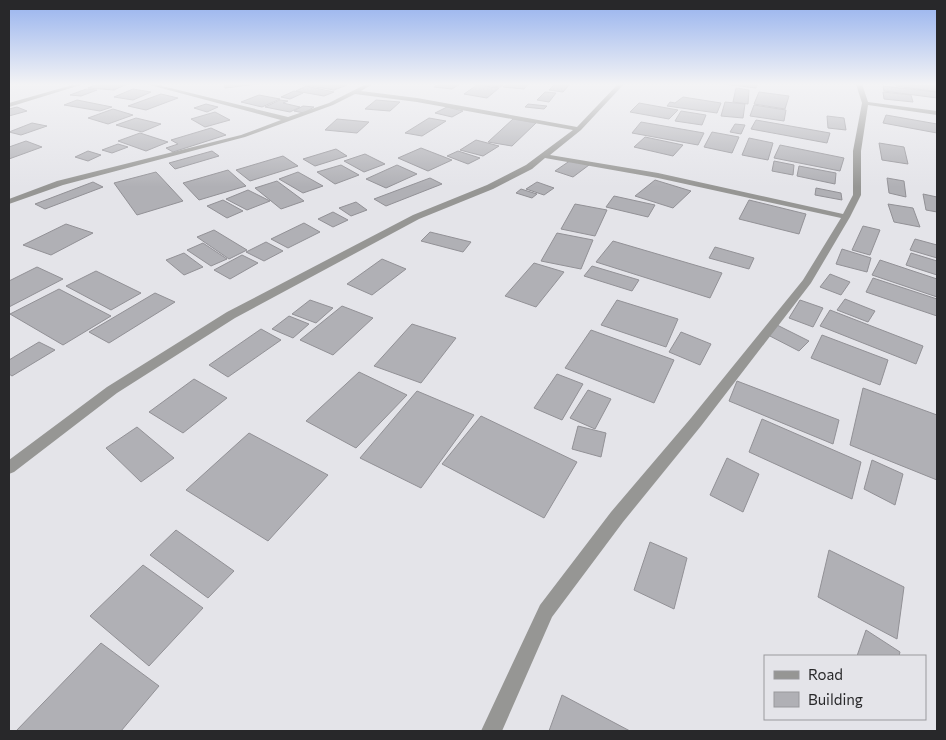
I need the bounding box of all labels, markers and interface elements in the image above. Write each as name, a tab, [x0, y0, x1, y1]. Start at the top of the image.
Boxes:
legend	[764, 655, 926, 720]
text: Road	[808, 665, 843, 683]
text: Building	[808, 690, 863, 708]

